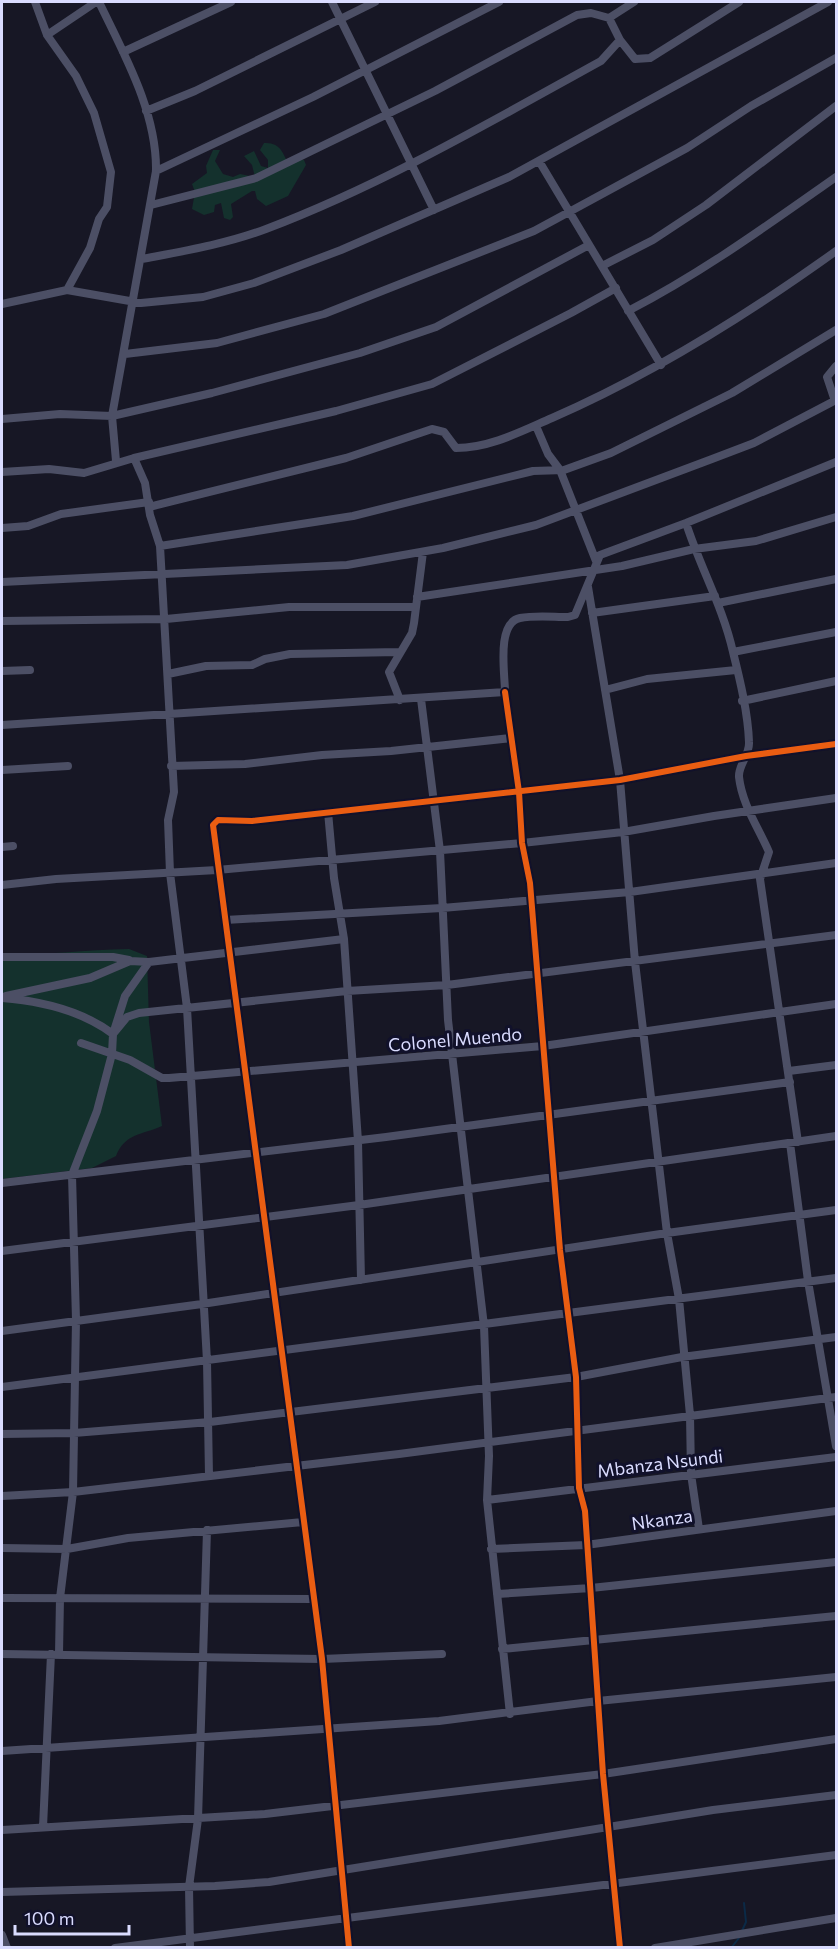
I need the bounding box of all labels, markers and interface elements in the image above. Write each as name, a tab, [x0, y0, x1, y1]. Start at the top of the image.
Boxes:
street label: Colonel Muendo	[387, 1022, 523, 1056]
street label: Mbanza Nsundi	[596, 1444, 724, 1482]
street label: Nkanza	[630, 1504, 694, 1534]
scale bar	[15, 1898, 129, 1936]
text: 100 m	[24, 1907, 74, 1929]

